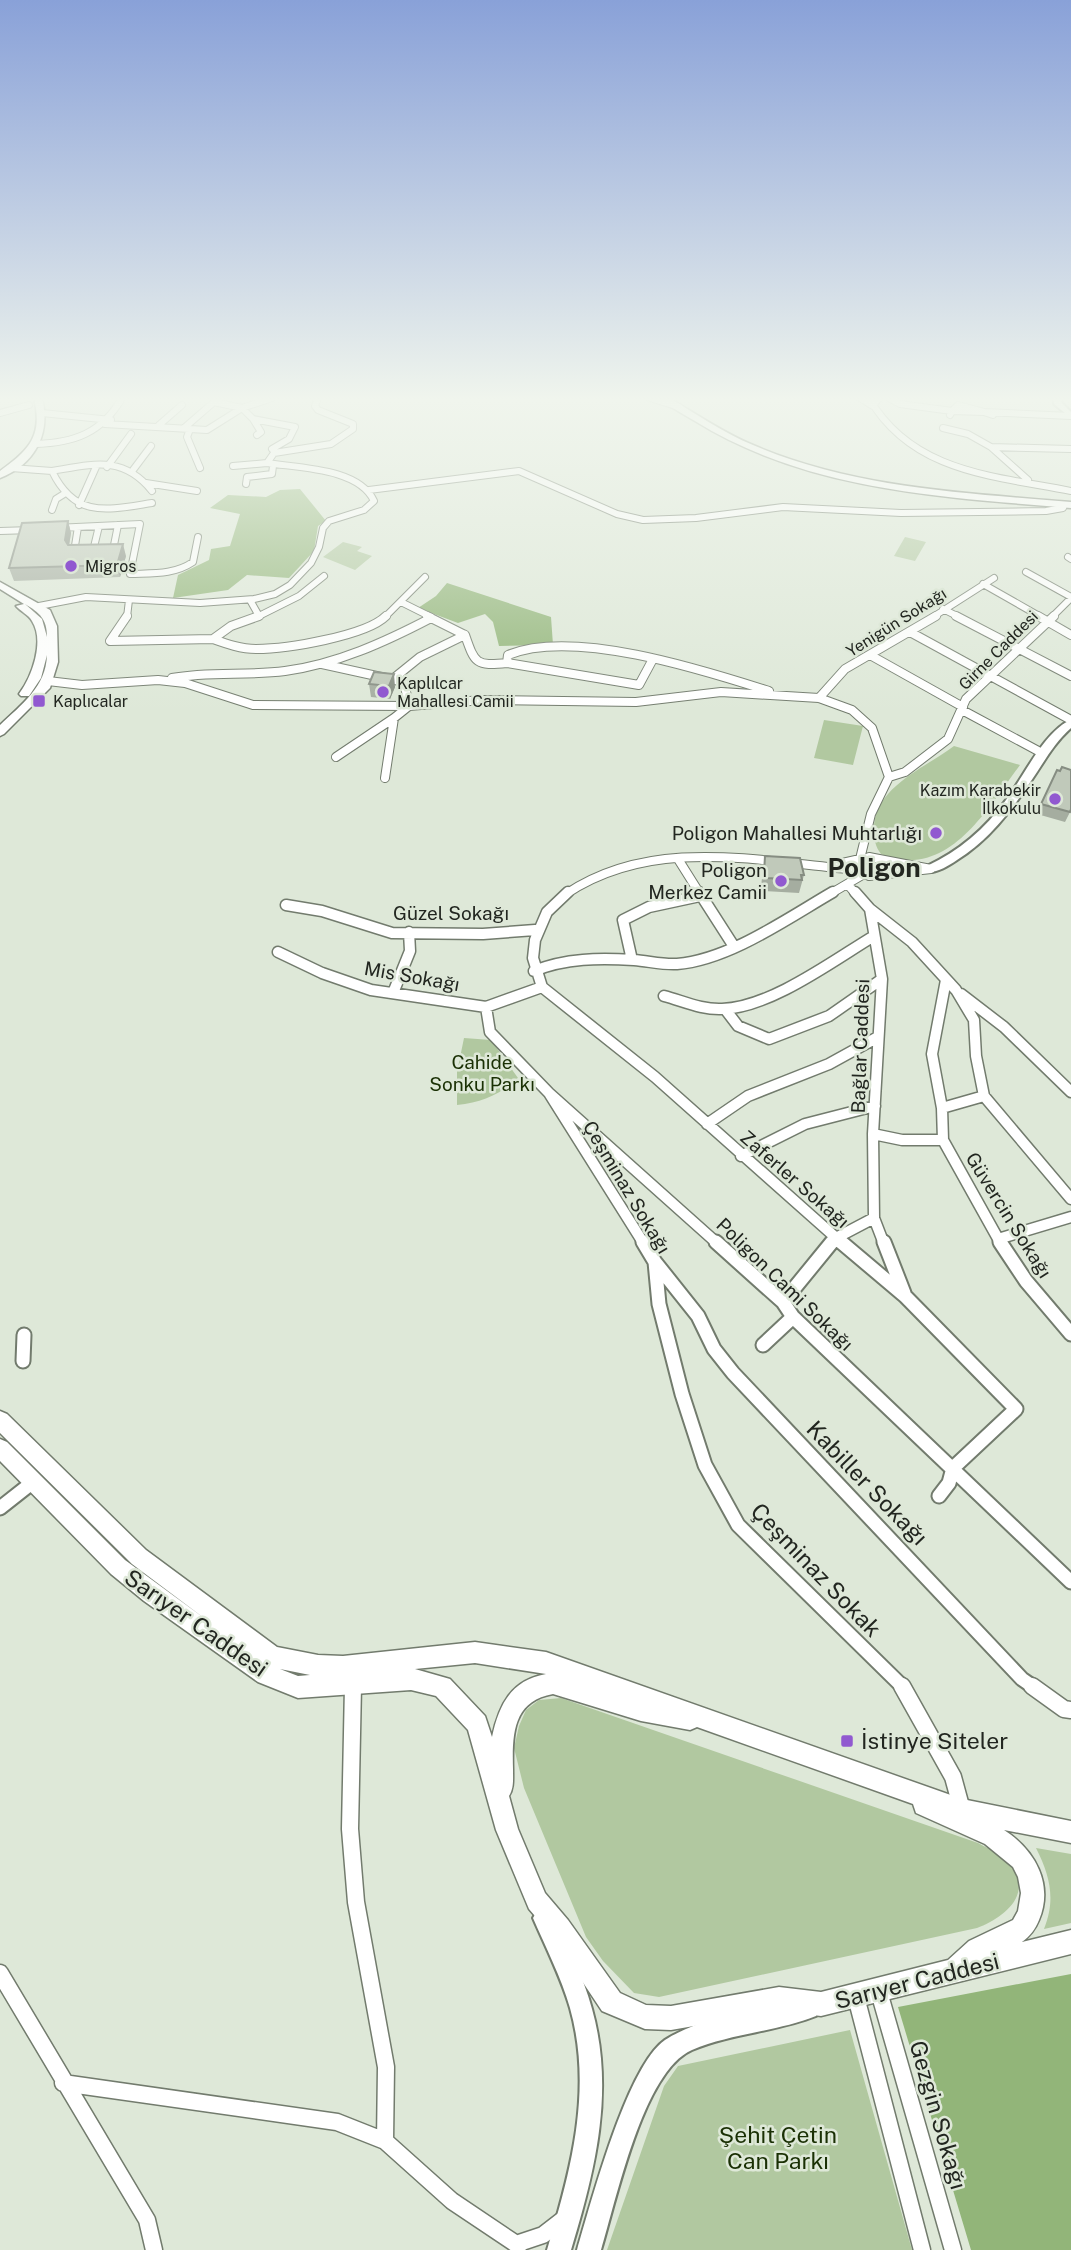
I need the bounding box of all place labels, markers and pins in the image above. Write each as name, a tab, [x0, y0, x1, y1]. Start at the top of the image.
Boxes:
place label: Migros	[85, 557, 136, 576]
marker: Migros	[63, 558, 79, 574]
place label: Kaplılcar Mahallesi Camii	[397, 674, 514, 711]
marker: Kaplılcar Mahallesi Camii	[375, 684, 391, 700]
place label: Kaplıcalar	[53, 692, 128, 711]
marker: Kaplıcalar	[31, 693, 47, 709]
place label: Kazım Karabekir İlkokulu	[920, 781, 1041, 818]
marker: Kazım Karabekir İlkokulu	[1047, 791, 1063, 807]
place label: Poligon Mahallesi Muhtarlığı	[672, 822, 922, 844]
marker: Poligon Mahallesi Muhtarlığı	[928, 825, 944, 841]
place label: Poligon Merkez Camii	[648, 859, 767, 903]
marker: Poligon Merkez Camii	[773, 873, 789, 889]
place label: İstinye Siteler	[861, 1727, 1008, 1754]
marker: İstinye Siteler	[839, 1733, 855, 1749]

